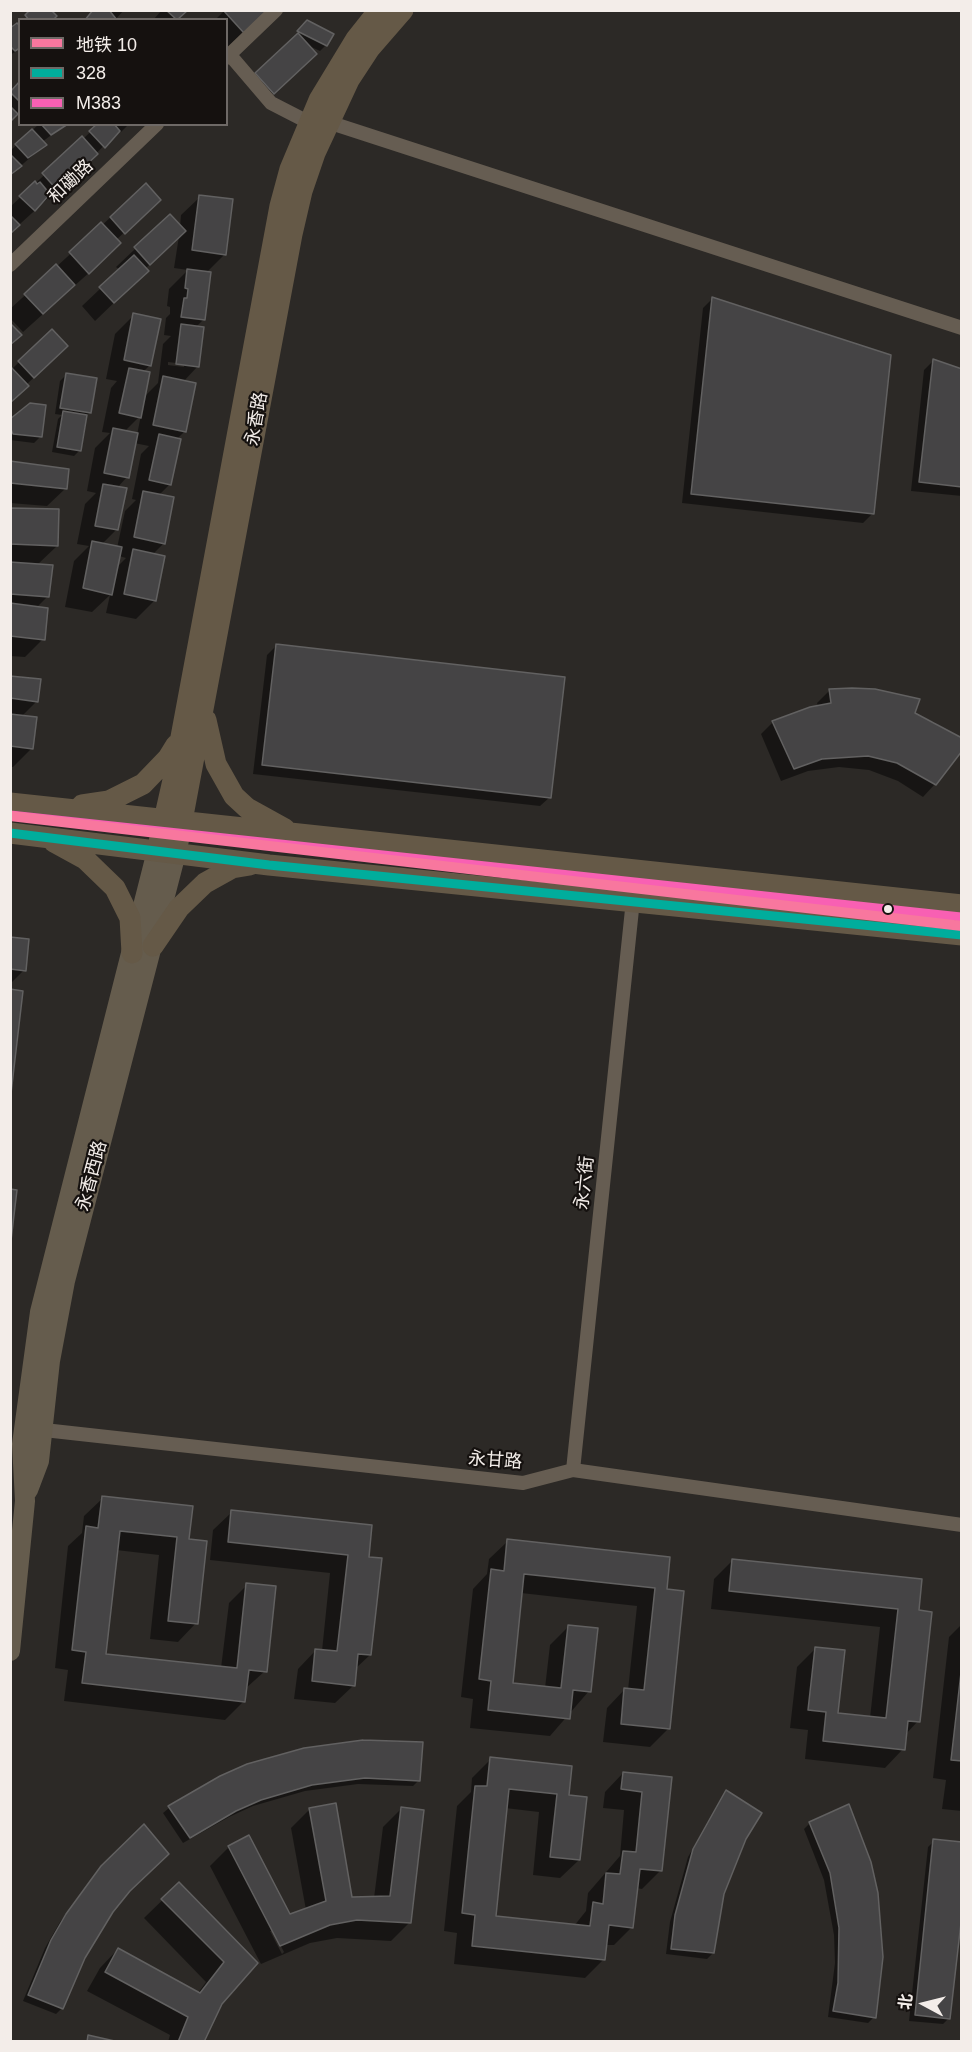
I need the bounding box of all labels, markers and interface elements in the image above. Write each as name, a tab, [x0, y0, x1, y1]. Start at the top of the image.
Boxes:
legend	[18, 18, 228, 126]
text: 地铁 10	[76, 35, 137, 55]
text: 328	[76, 63, 106, 83]
text: M383	[76, 93, 121, 113]
street label: 和磡路	[44, 155, 98, 209]
street label: 永香路	[242, 391, 272, 447]
unlabelled marker	[882, 903, 894, 915]
street label: 永香西路	[72, 1138, 112, 1214]
street label: 永六街	[571, 1155, 599, 1211]
street label: 永甘路	[467, 1448, 523, 1474]
north arrow	[894, 1974, 954, 2034]
text: 北	[896, 1993, 915, 2011]

